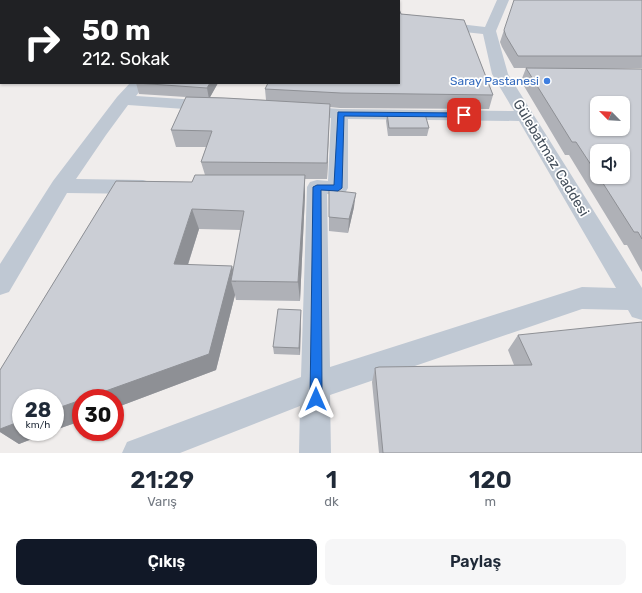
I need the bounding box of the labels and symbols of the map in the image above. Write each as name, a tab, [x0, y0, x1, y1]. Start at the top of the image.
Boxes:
place label: Saray Pastanesi	[450, 74, 539, 88]
marker: Saray Pastanesi	[542, 76, 552, 86]
street label: Gülebatmaz Caddesi	[509, 96, 593, 220]
north arrow	[590, 96, 630, 136]
pin	[447, 98, 481, 132]
position arrow	[295, 378, 337, 420]
speed limit sign: 30	[72, 389, 124, 441]

